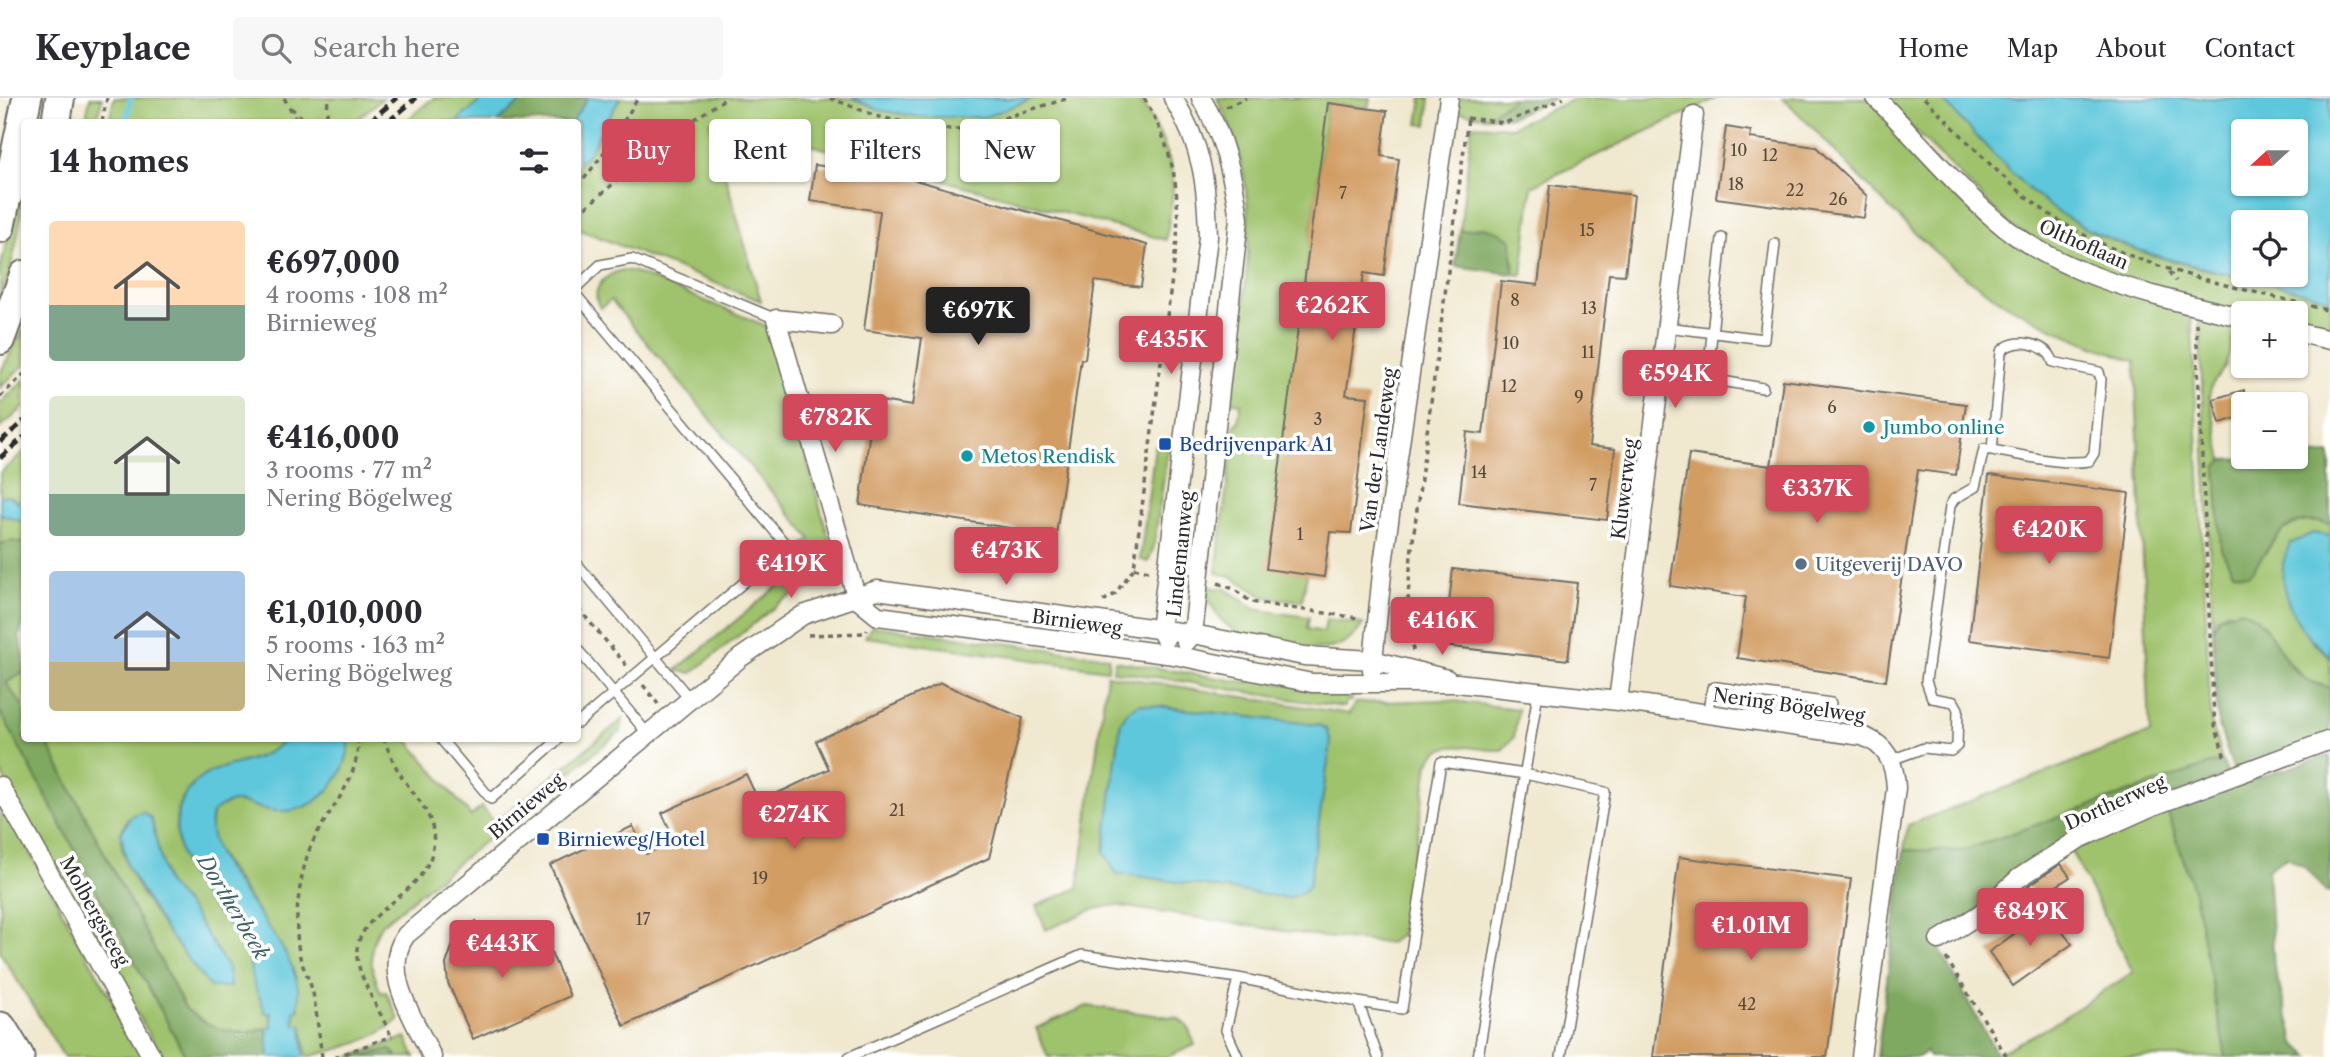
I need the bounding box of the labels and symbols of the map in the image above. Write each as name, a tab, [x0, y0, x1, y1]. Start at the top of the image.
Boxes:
north arrow	[2231, 119, 2308, 196]
house number: 10	[1731, 140, 1747, 160]
house number: 12	[1762, 145, 1778, 165]
house number: 18	[1728, 174, 1744, 194]
house number: 22	[1786, 180, 1804, 200]
house number: 7	[1339, 183, 1347, 203]
house number: 26	[1829, 189, 1847, 209]
street label: Olthoflaan	[2036, 215, 2132, 274]
house number: 15	[1579, 220, 1595, 240]
pin: €262K	[1283, 282, 1381, 342]
pin: €697K	[929, 288, 1027, 347]
house number: 8	[1510, 290, 1520, 310]
house number: 13	[1581, 298, 1597, 318]
pin: €435K	[1122, 316, 1220, 376]
house number: 10	[1503, 333, 1519, 353]
house number: 11	[1581, 342, 1595, 362]
pin: €594K	[1626, 350, 1724, 410]
street label: Van der Landeweg	[1355, 365, 1402, 535]
house number: 12	[1501, 376, 1517, 396]
house number: 9	[1574, 387, 1584, 407]
pin: €782K	[786, 394, 884, 454]
house number: 6	[1827, 397, 1837, 417]
house number: 3	[1314, 409, 1322, 429]
place label: Jumbo online	[1880, 416, 2005, 439]
marker: Jumbo online	[1861, 419, 1877, 435]
place label: Bedrijvenpark A1	[1179, 433, 1333, 456]
marker: Bedrijvenpark A1	[1157, 436, 1173, 452]
street label: Kluwerweg	[1607, 436, 1642, 541]
place label: Metos Rendisk	[981, 445, 1116, 468]
marker: Metos Rendisk	[959, 448, 975, 464]
house number: 14	[1471, 462, 1487, 482]
pin: €337K	[1768, 466, 1866, 525]
house number: 7	[1589, 475, 1597, 495]
street label: Lindemanweg	[1162, 489, 1199, 619]
pin: €420K	[2000, 506, 2098, 566]
house number: 1	[1297, 524, 1304, 544]
pin: €473K	[957, 528, 1055, 587]
pin: €419K	[742, 540, 840, 600]
place label: Uitgeverij DAVO	[1815, 553, 1963, 576]
marker: Uitgeverij DAVO	[1793, 556, 1809, 572]
pin: €416K	[1393, 598, 1491, 657]
street label: Birnieweg	[1030, 605, 1124, 640]
street label: Nering Bögelweg	[1711, 683, 1867, 728]
street label: Birnieweg	[484, 768, 569, 844]
street label: Dortherweg	[2061, 770, 2170, 835]
pin: €274K	[745, 792, 843, 851]
house number: 21	[889, 800, 905, 820]
place label: Birnieweg/Hotel	[557, 828, 706, 851]
marker: Birnieweg/Hotel	[535, 831, 551, 847]
water label: Dortherbeek	[191, 848, 275, 964]
street label: Molbergsteeg	[55, 852, 135, 971]
house number: 19	[752, 868, 768, 888]
pin: €849K	[1981, 888, 2079, 948]
pin: €1.01M	[1694, 902, 1808, 962]
house number: 17	[636, 909, 650, 929]
pin: €443K	[453, 920, 551, 980]
house number: 42	[1738, 994, 1756, 1014]

